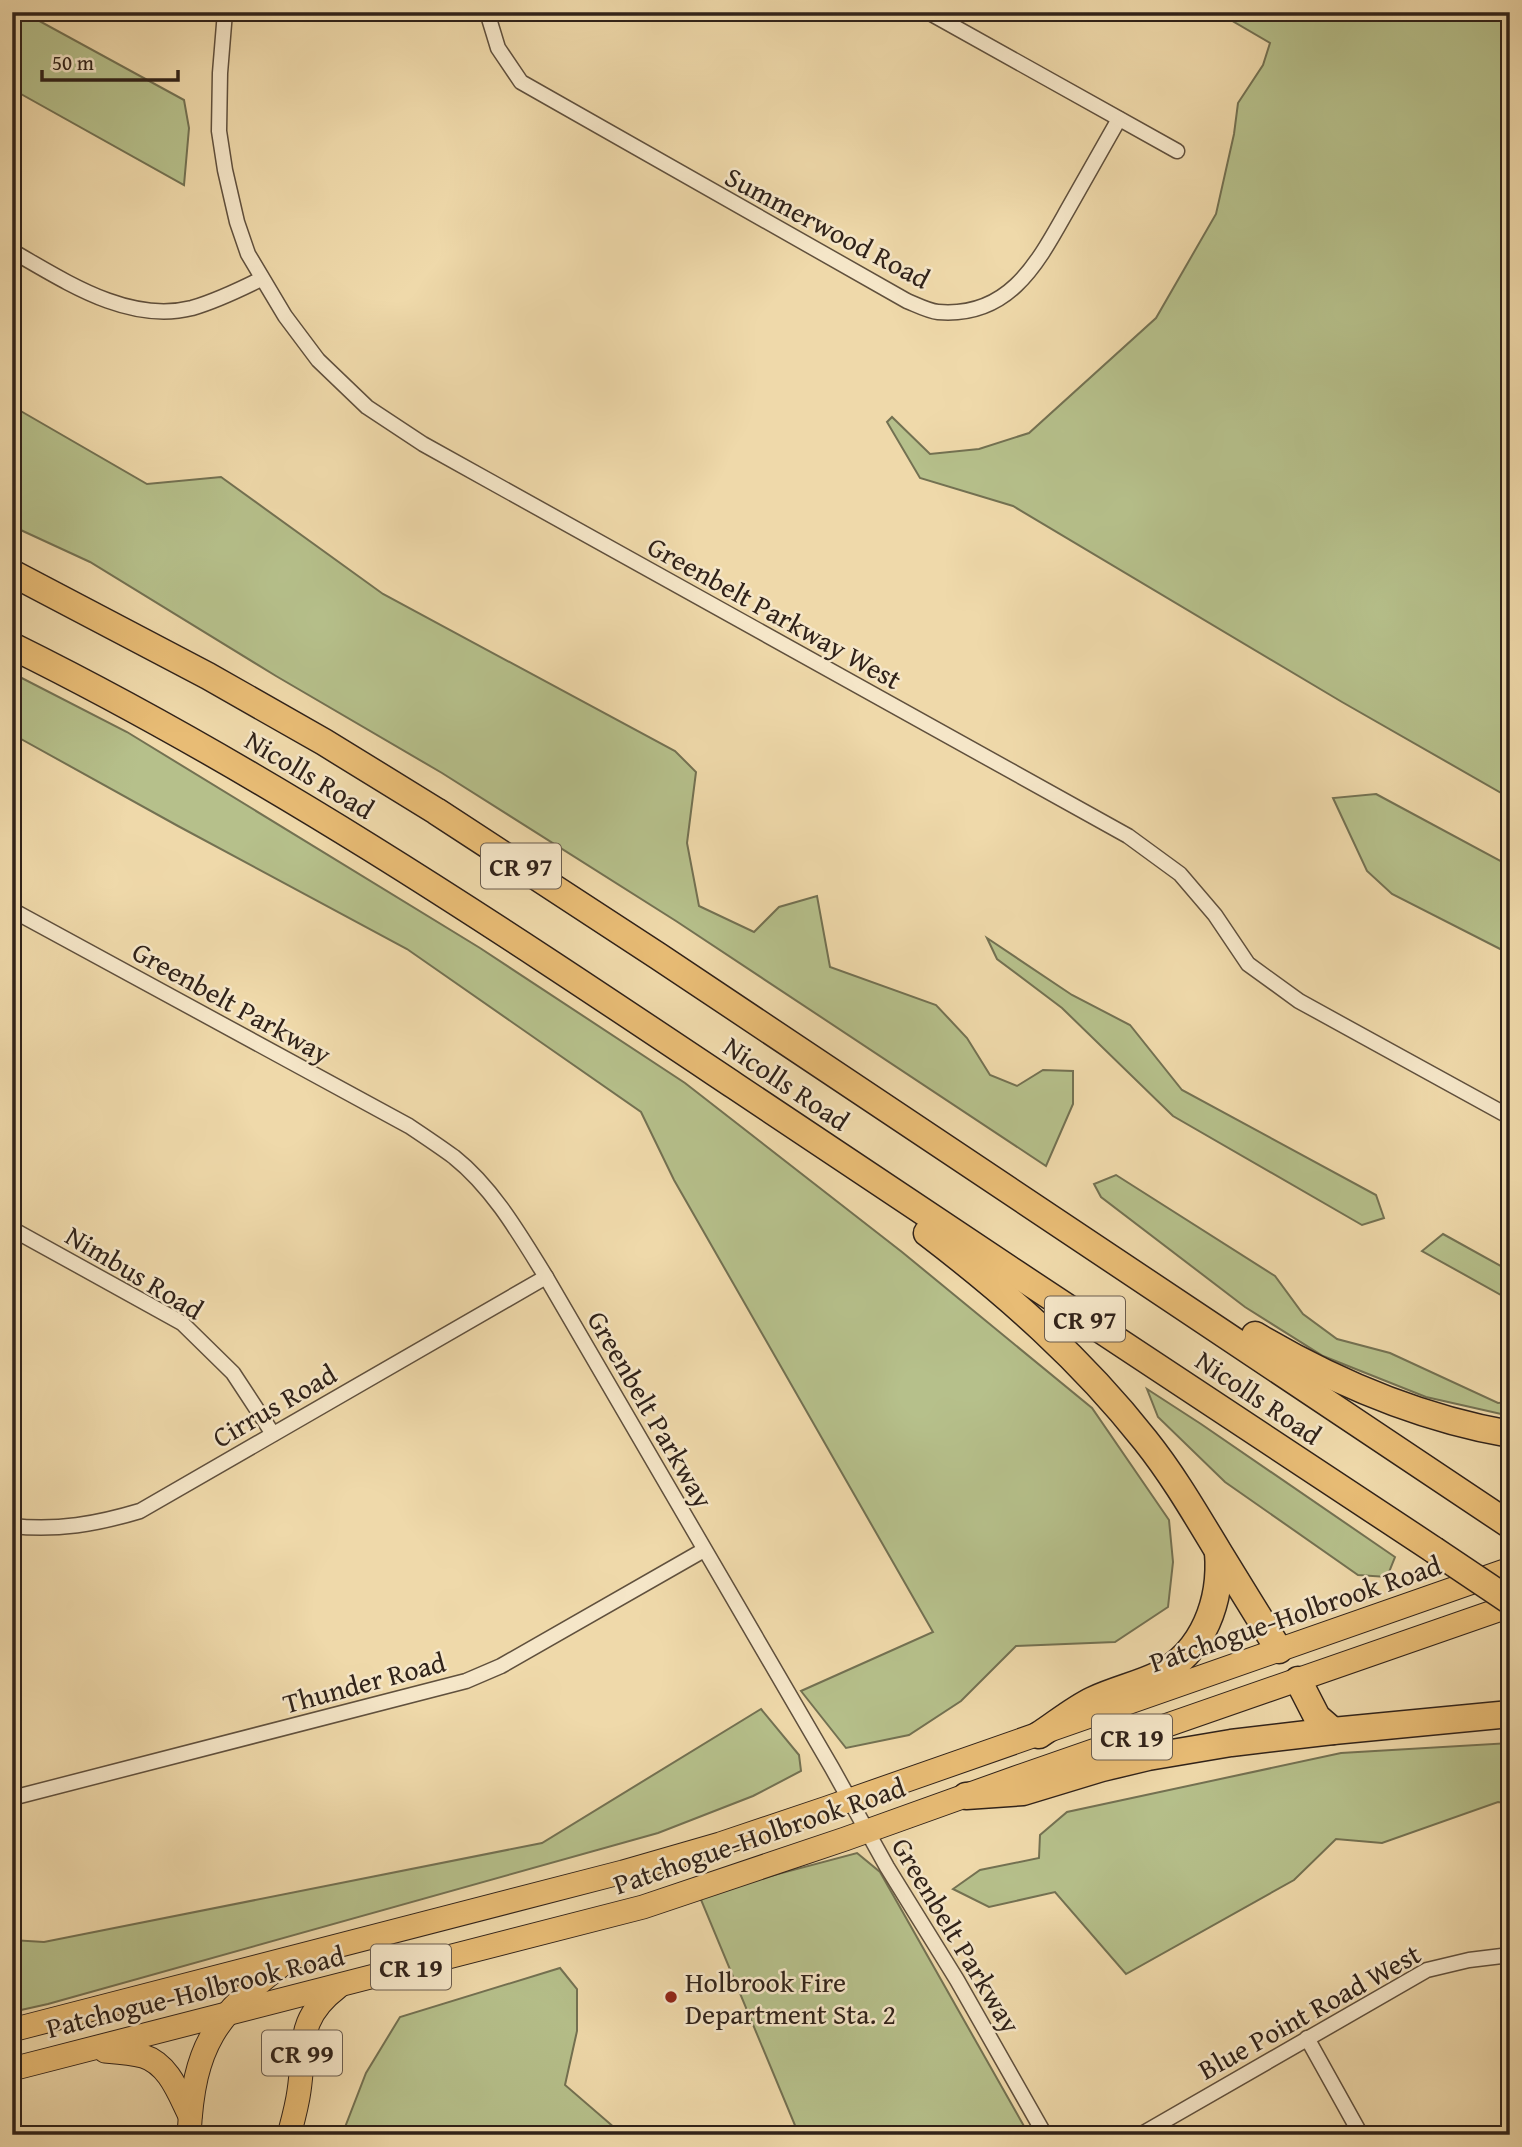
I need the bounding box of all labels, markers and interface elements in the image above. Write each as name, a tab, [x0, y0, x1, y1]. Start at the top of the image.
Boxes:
scale bar	[42, 38, 178, 82]
text: 50 m	[52, 47, 94, 78]
street label: Summerwood Road	[718, 156, 938, 298]
street label: Greenbelt Parkway West	[640, 525, 910, 699]
street label: Nicolls Road	[238, 719, 383, 829]
road number: CR 97	[481, 844, 561, 888]
street label: Greenbelt Parkway	[125, 930, 339, 1074]
street label: Nicolls Road	[716, 1026, 858, 1140]
street label: Nimbus Road	[58, 1215, 212, 1329]
road number: CR 97	[1045, 1296, 1125, 1342]
street label: Greenbelt Parkway	[578, 1303, 724, 1515]
street label: Nicolls Road	[1188, 1340, 1330, 1454]
street label: Cirrus Road	[204, 1353, 344, 1457]
street label: Patchogue-Holbrook Road	[1144, 1544, 1446, 1682]
street label: Thunder Road	[278, 1641, 450, 1723]
road number: CR 19	[1092, 1714, 1172, 1760]
street label: Patchogue-Holbrook Road	[608, 1766, 910, 1904]
street label: Greenbelt Parkway	[882, 1829, 1032, 2041]
street label: Blue Point Road West	[1190, 1933, 1428, 2089]
street label: Patchogue-Holbrook Road	[42, 1934, 348, 2048]
road number: CR 19	[371, 1944, 451, 1990]
place label: Holbrook Fire Department Sta. 2	[685, 1961, 896, 2034]
marker: Holbrook Fire Department Sta. 2	[663, 1989, 679, 2005]
road number: CR 99	[262, 2030, 342, 2076]

